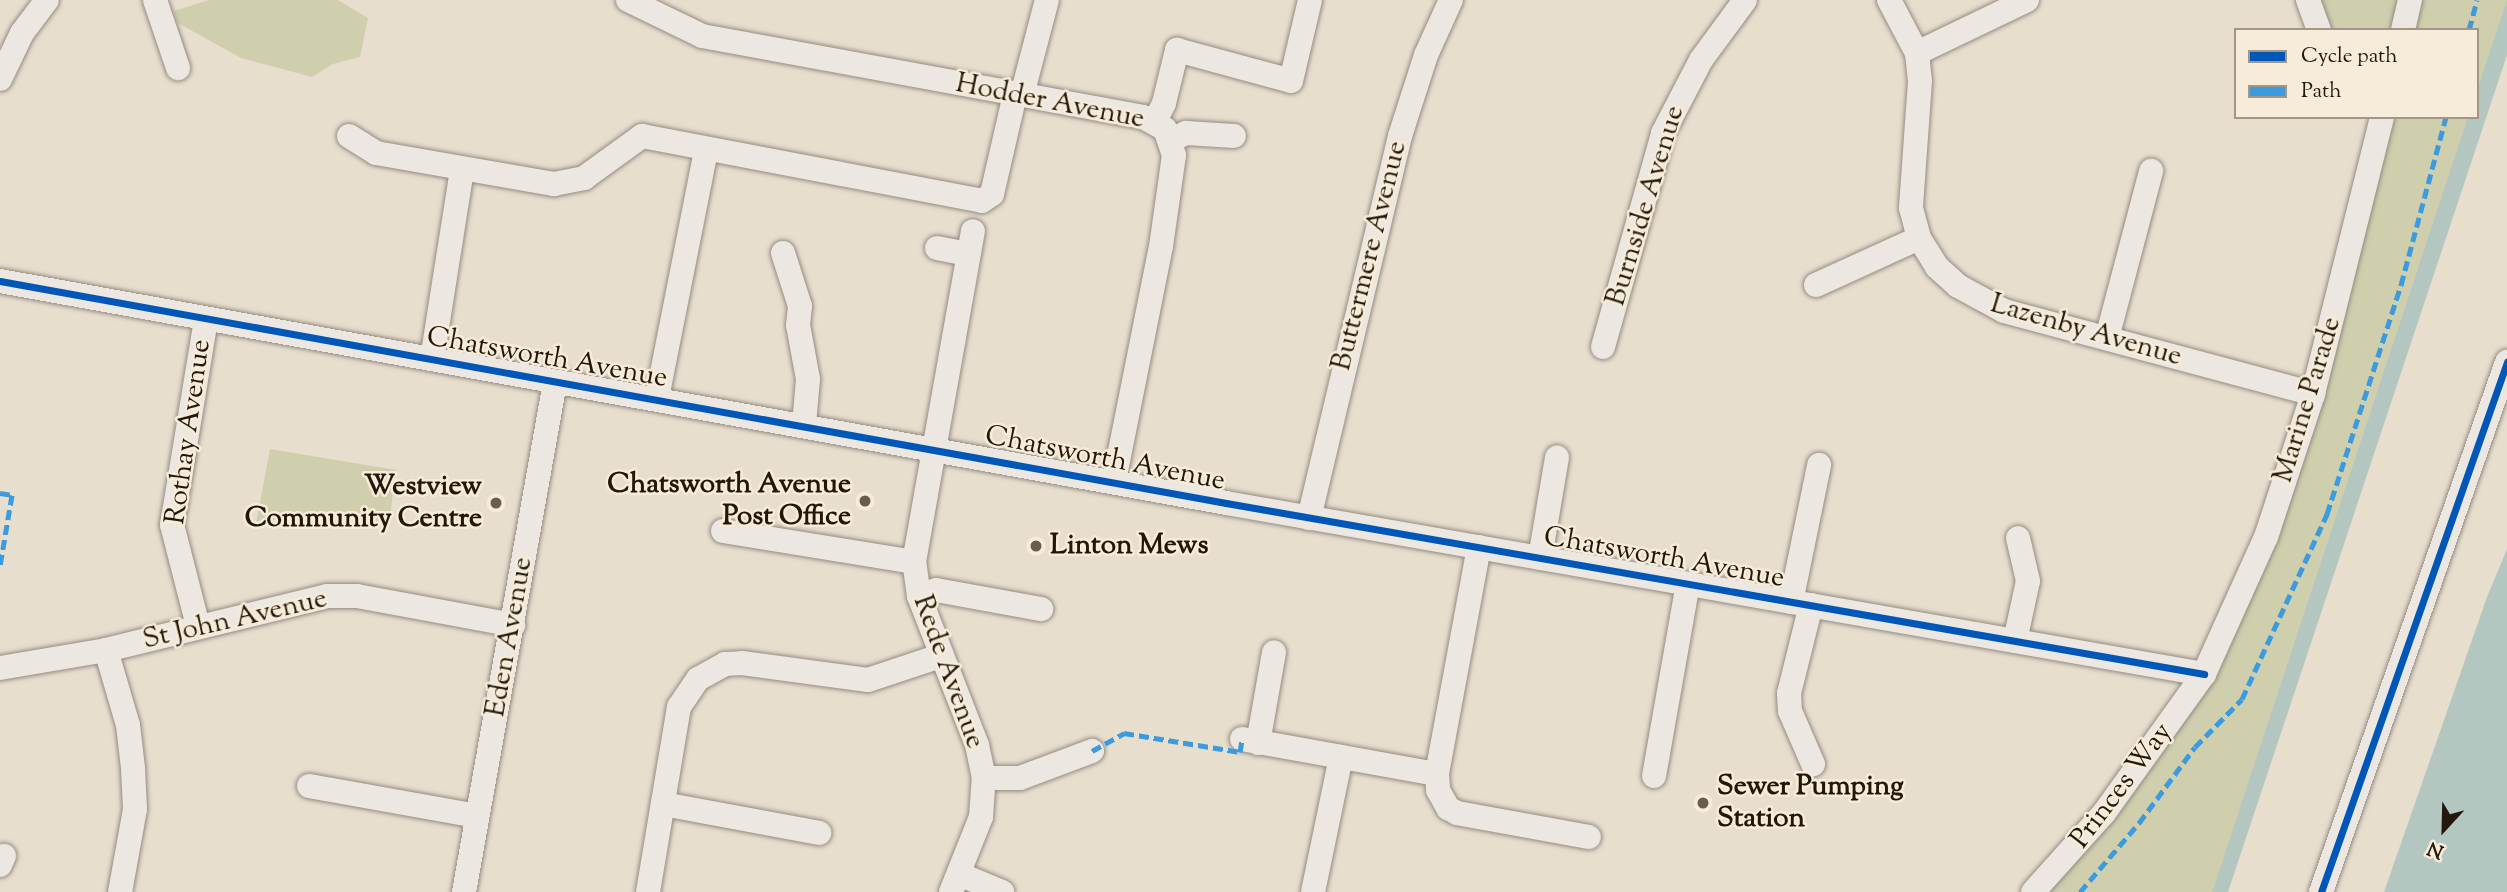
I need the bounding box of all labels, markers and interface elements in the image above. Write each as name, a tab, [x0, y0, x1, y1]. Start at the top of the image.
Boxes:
legend	[2234, 28, 2479, 119]
text: Cycle path	[2301, 42, 2398, 72]
street label: Hodder Avenue	[953, 67, 1147, 137]
text: Path	[2301, 77, 2342, 107]
street label: Burnside Avenue	[1600, 102, 1692, 310]
street label: Buttermere Avenue	[1325, 138, 1415, 374]
street label: Lazenby Avenue	[1986, 288, 2186, 374]
street label: Marine Parade	[2267, 313, 2349, 487]
street label: Chatsworth Avenue	[424, 320, 670, 396]
street label: Rothay Avenue	[159, 337, 219, 527]
street label: Chatsworth Avenue	[982, 419, 1228, 499]
place label: Chatsworth Avenue Post Office	[607, 468, 851, 534]
place label: Westview Community Centre	[245, 470, 482, 536]
marker: Chatsworth Avenue Post Office	[857, 493, 873, 509]
marker: Westview Community Centre	[488, 495, 504, 511]
street label: Chatsworth Avenue	[1541, 520, 1787, 596]
place label: Linton Mews	[1050, 529, 1208, 563]
marker: Linton Mews	[1028, 538, 1044, 554]
street label: Eden Avenue	[479, 555, 541, 719]
street label: St John Avenue	[140, 582, 330, 658]
street label: Rede Avenue	[905, 591, 991, 753]
street label: Princes Way	[2064, 717, 2180, 855]
place label: Sewer Pumping Station	[1717, 770, 1904, 836]
north arrow	[2409, 794, 2479, 864]
marker: Sewer Pumping Station	[1695, 795, 1711, 811]
text: N	[2424, 834, 2448, 864]

